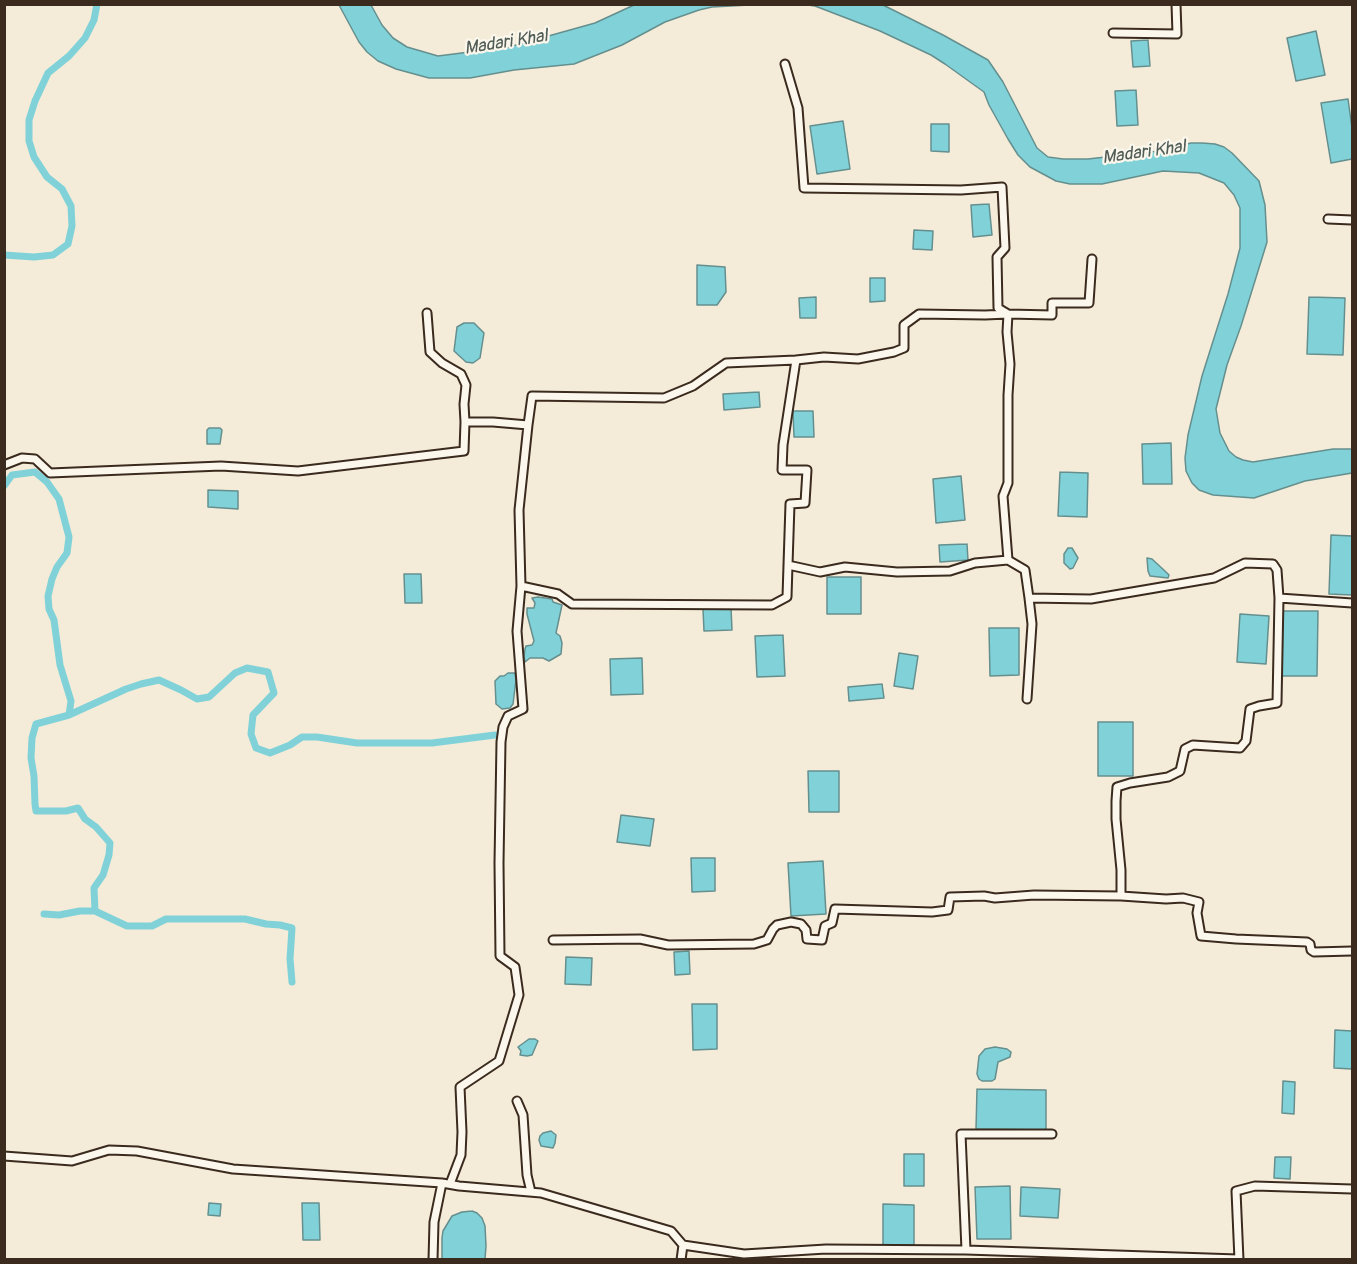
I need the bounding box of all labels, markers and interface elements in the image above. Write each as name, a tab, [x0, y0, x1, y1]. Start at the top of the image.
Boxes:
water label: Madari Khal	[463, 26, 549, 60]
water label: Madari Khal	[1101, 136, 1187, 170]

